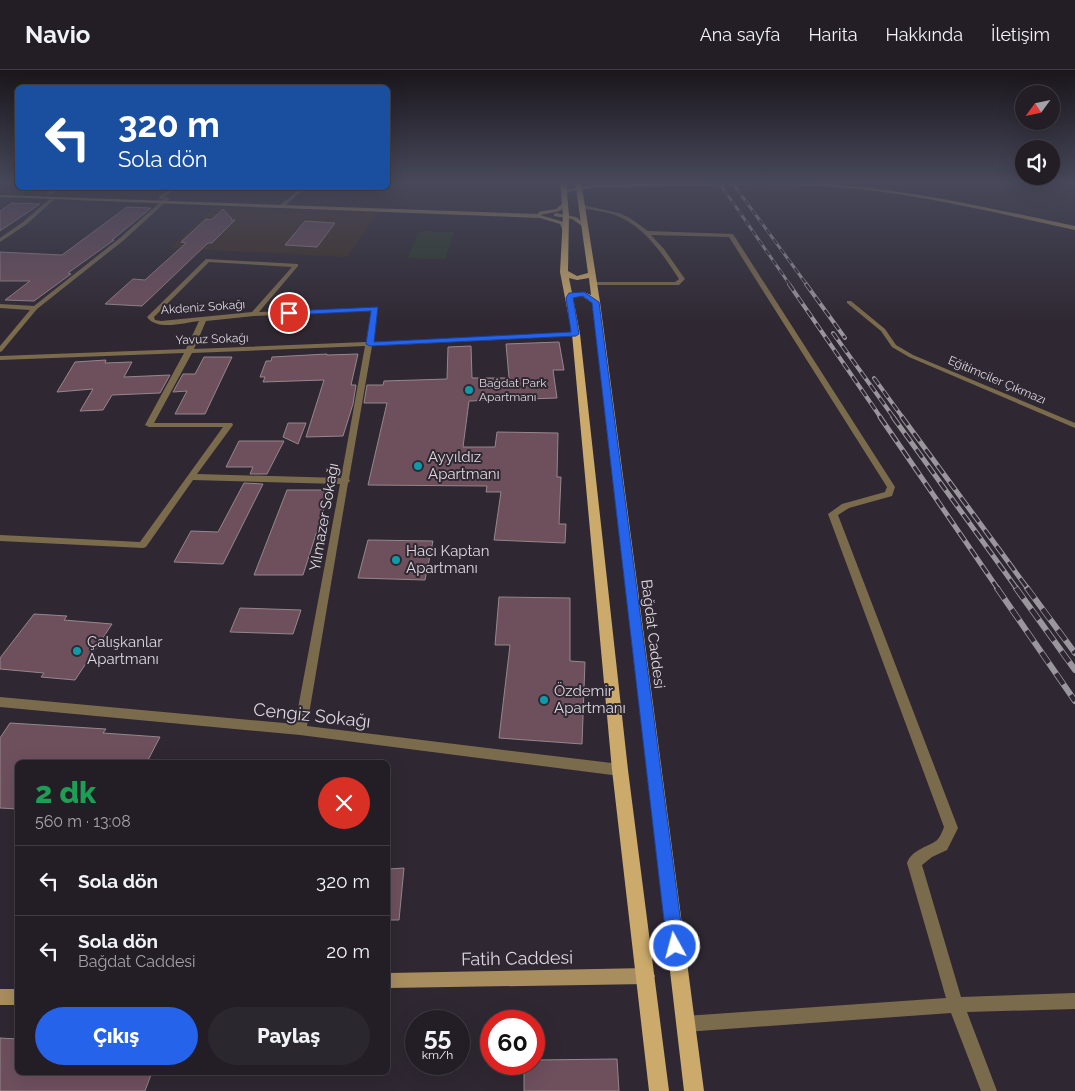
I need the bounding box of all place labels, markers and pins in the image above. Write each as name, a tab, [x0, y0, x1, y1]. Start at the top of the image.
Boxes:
pin	[268, 292, 310, 334]
place label: Bağdat Park Apartmanı	[479, 376, 547, 404]
marker: Bağdat Park Apartmanı	[463, 384, 475, 396]
place label: Ayyıldız Apartmanı	[428, 448, 500, 483]
marker: Ayyıldız Apartmanı	[412, 460, 424, 472]
place label: Hacı Kaptan Apartmanı	[406, 542, 489, 577]
marker: Hacı Kaptan Apartmanı	[390, 554, 402, 566]
place label: Çalışkanlar Apartmanı	[87, 633, 163, 668]
marker: Çalışkanlar Apartmanı	[71, 645, 83, 657]
place label: Özdemir Apartmanı	[554, 681, 626, 717]
marker: Özdemir Apartmanı	[538, 694, 550, 706]

